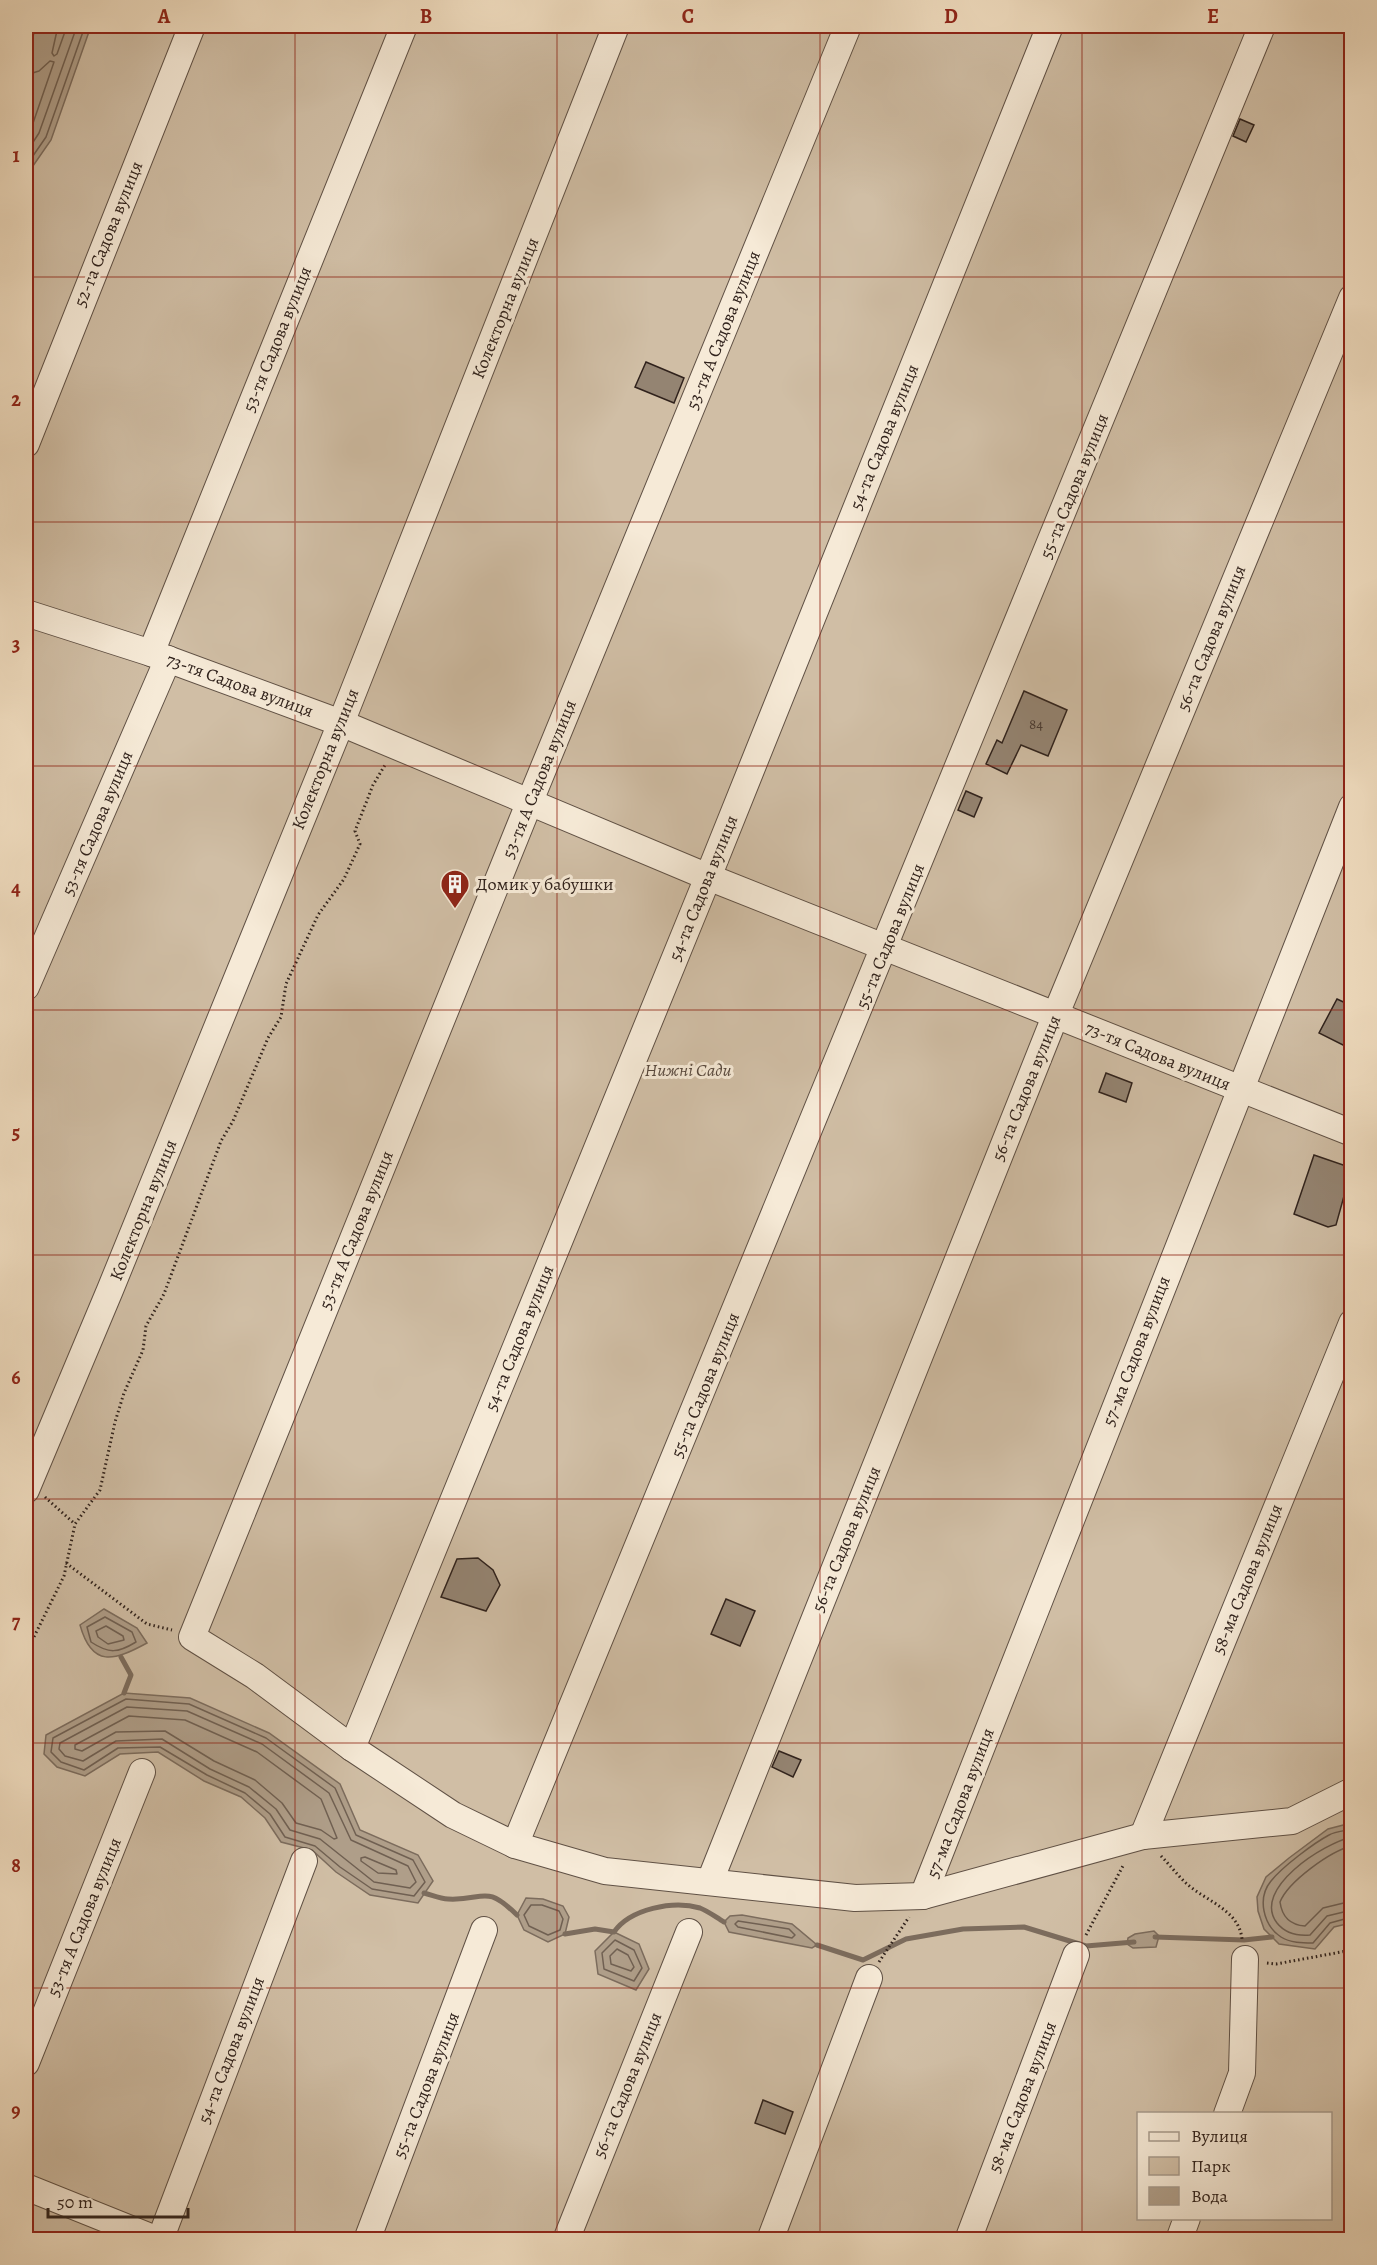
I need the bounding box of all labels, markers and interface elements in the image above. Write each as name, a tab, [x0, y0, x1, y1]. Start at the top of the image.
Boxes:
text: A	[157, 3, 171, 30]
text: B	[420, 3, 432, 30]
text: C	[682, 3, 694, 30]
text: D	[944, 3, 958, 30]
text: E	[1207, 3, 1219, 30]
text: 1	[12, 142, 20, 169]
street label: 52-га Садова вулиця	[68, 157, 148, 311]
street label: Колекторна вулиця	[466, 234, 544, 382]
street label: 53-тя А Садова вулиця	[680, 247, 766, 413]
street label: 53-тя Садова вулиця	[237, 263, 317, 415]
street label: 54-та Садова вулиця	[844, 360, 924, 514]
text: 2	[11, 386, 21, 413]
street label: 55-та Садова вулиця	[1034, 410, 1114, 562]
street label: 56-та Садова вулиця	[1171, 561, 1251, 715]
text: 3	[12, 631, 20, 658]
street label: 73-тя Садова вулиця	[163, 647, 317, 723]
street label: Колекторна вулиця	[286, 685, 364, 833]
street label: 53-тя А Садова вулиця	[496, 696, 582, 862]
house number: 84	[1029, 714, 1043, 734]
street label: 53-тя Садова вулиця	[56, 747, 138, 899]
street label: 54-та Садова вулиця	[663, 811, 743, 965]
street label: 55-та Садова вулиця	[850, 860, 930, 1012]
building icon: Домик у бабушки	[439, 868, 471, 910]
place label: Домик у бабушки	[476, 872, 614, 896]
text: 4	[11, 875, 21, 902]
street label: 56-та Садова вулиця	[986, 1011, 1066, 1165]
street label: 73-тя Садова вулиця	[1082, 1016, 1234, 1096]
park label: Нижні Сади	[645, 1058, 732, 1082]
text: 5	[12, 1119, 20, 1146]
street label: Колекторна вулиця	[104, 1136, 182, 1284]
street label: 53-тя А Садова вулиця	[313, 1147, 399, 1313]
street label: 54-та Садова вулиця	[479, 1261, 559, 1415]
street label: 57-ма Садова вулиця	[1096, 1273, 1176, 1429]
street label: 55-та Садова вулиця	[665, 1309, 745, 1461]
text: 6	[11, 1364, 21, 1391]
street label: 56-та Садова вулиця	[806, 1462, 886, 1616]
street label: 58-ма Садова вулиця	[1206, 1500, 1288, 1658]
text: 7	[12, 1608, 21, 1635]
street label: 57-ма Садова вулиця	[920, 1725, 1000, 1881]
street label: 53-тя А Садова вулиця	[41, 1834, 127, 2000]
text: 8	[11, 1852, 21, 1879]
street label: 54-та Садова вулиця	[192, 1973, 270, 2127]
street label: 55-та Садова вулиця	[387, 2008, 465, 2162]
street label: 56-та Садова вулиця	[587, 2008, 667, 2162]
street label: 58-ма Садова вулиця	[982, 2018, 1062, 2176]
text: 9	[11, 2097, 21, 2124]
legend	[1137, 2112, 1332, 2220]
text: Вулиця	[1191, 2124, 1248, 2148]
text: Парк	[1191, 2154, 1231, 2178]
scale bar	[48, 2181, 188, 2219]
text: Вода	[1191, 2184, 1229, 2208]
text: 50 m	[57, 2190, 93, 2214]

